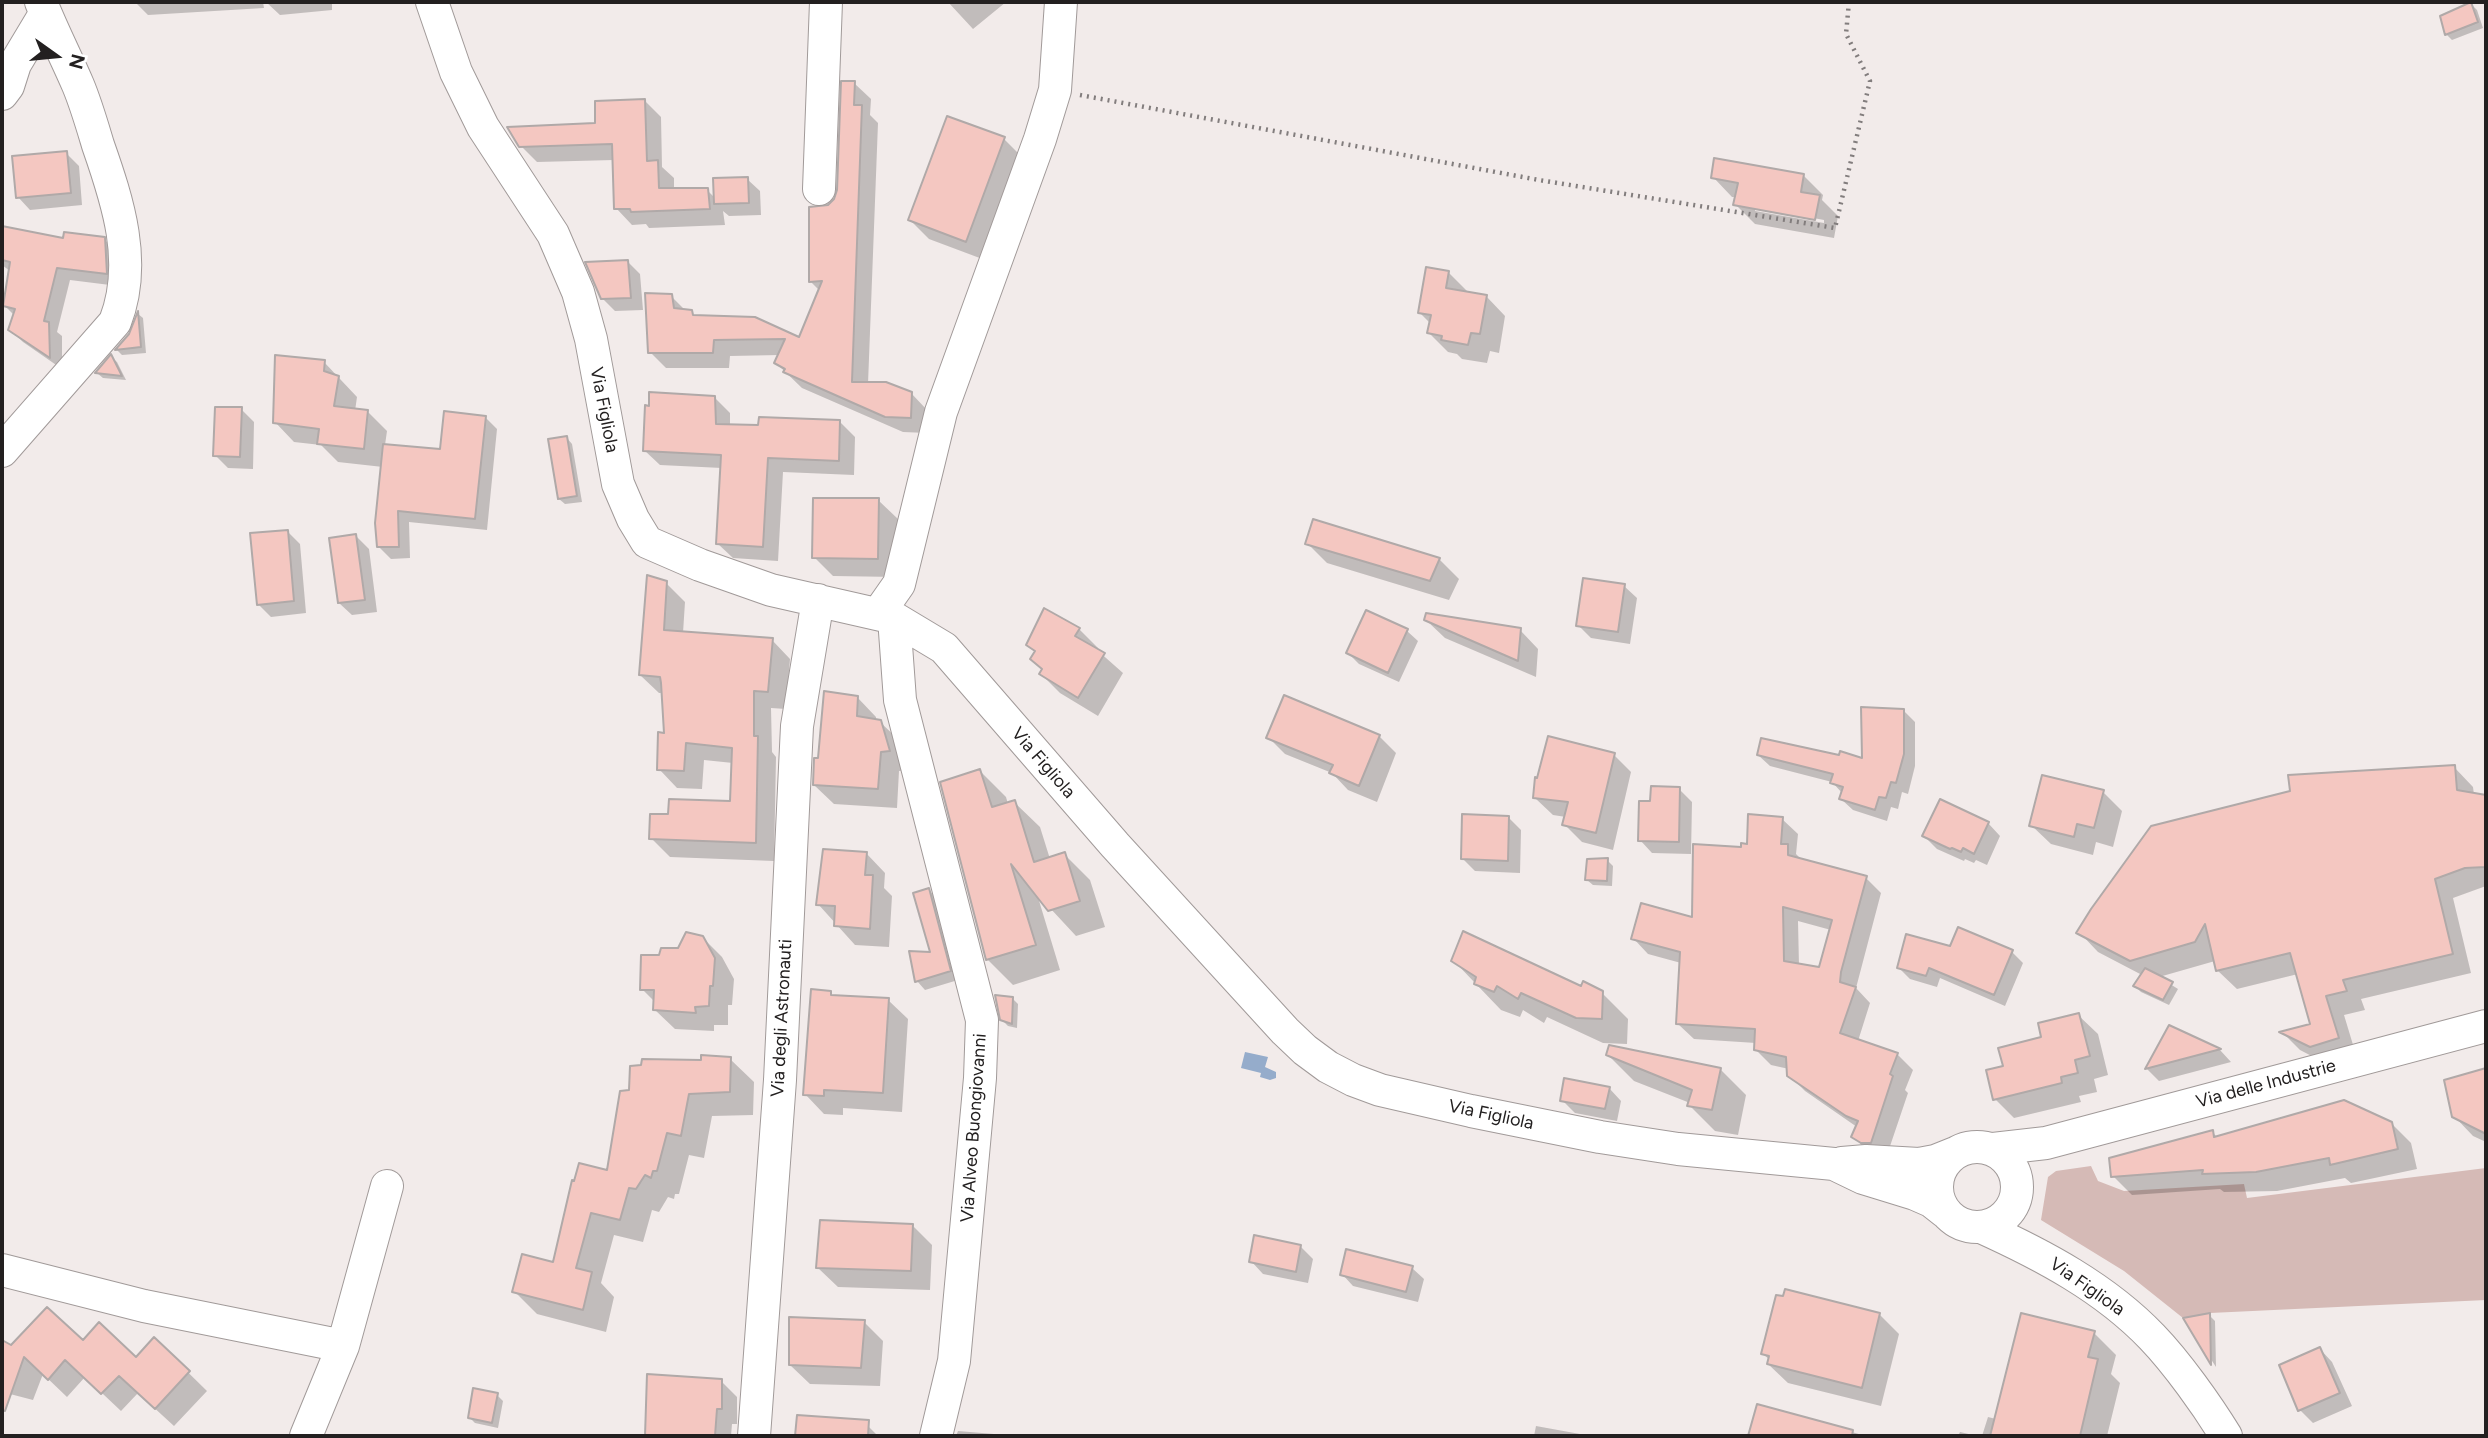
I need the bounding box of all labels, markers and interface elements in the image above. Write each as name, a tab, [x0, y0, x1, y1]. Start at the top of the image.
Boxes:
north arrow	[21, 21, 91, 91]
text: N	[64, 51, 90, 72]
street label: Via Figliola	[585, 365, 623, 455]
street label: Via Figliola	[1006, 723, 1080, 803]
street label: Via degli Astronauti	[767, 939, 797, 1097]
street label: Via Alveo Buongiovanni	[957, 1033, 991, 1223]
street label: Via delle Industrie	[2194, 1055, 2338, 1113]
street label: Via Figliola	[1446, 1095, 1536, 1135]
street label: Via Figliola	[2045, 1253, 2129, 1321]

